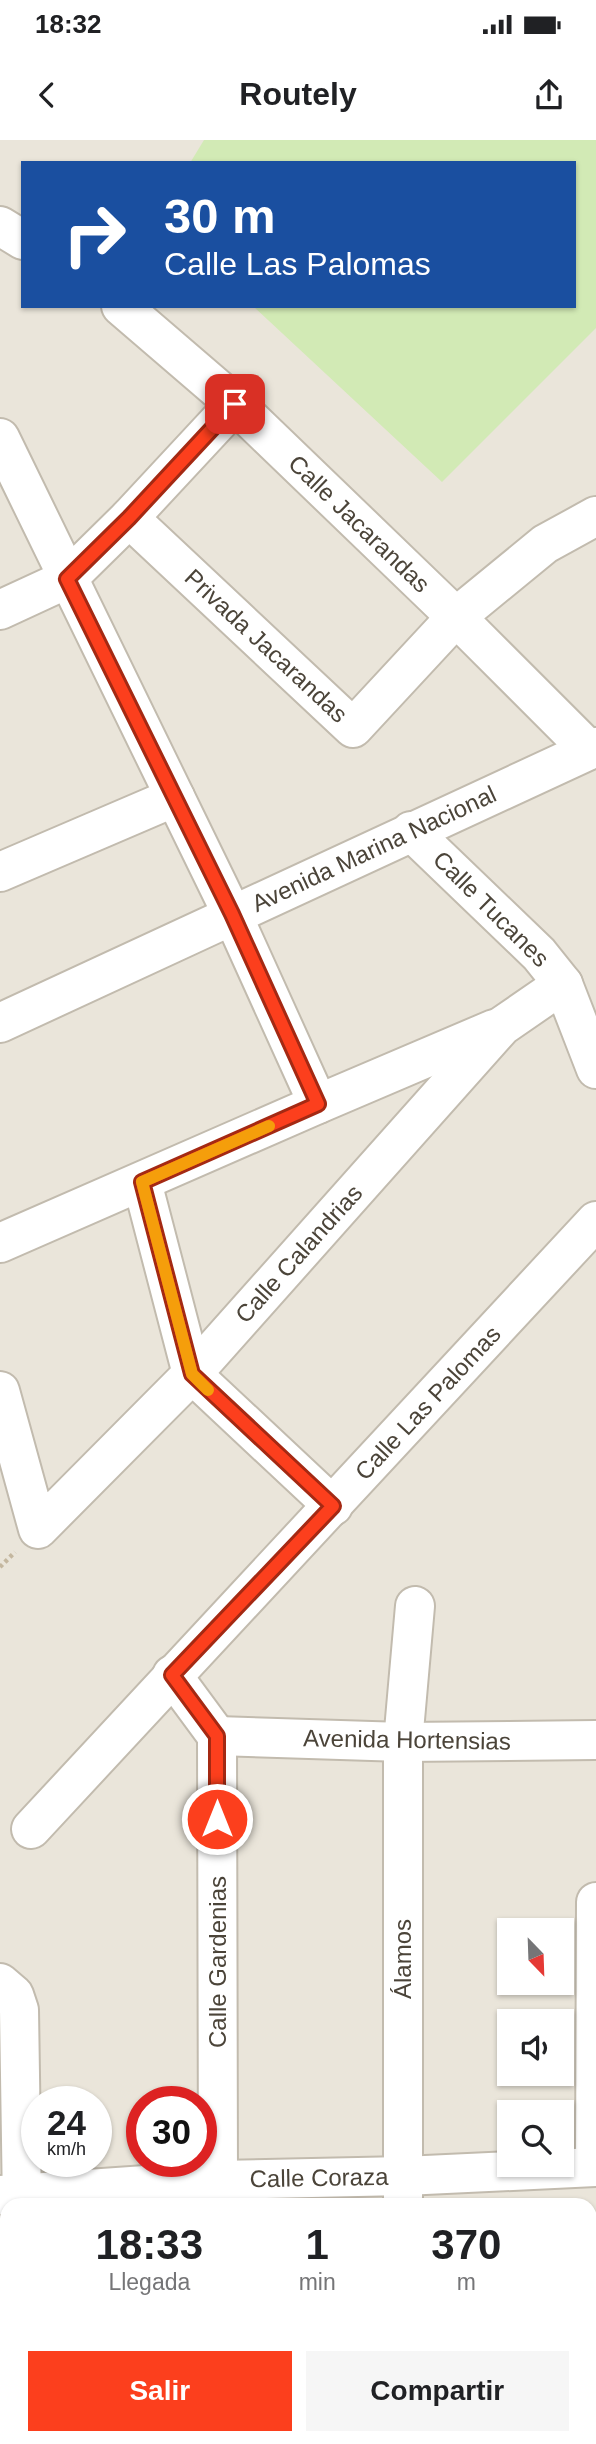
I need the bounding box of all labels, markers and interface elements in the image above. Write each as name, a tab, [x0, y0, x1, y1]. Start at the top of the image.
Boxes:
text: 18:32	[35, 9, 102, 39]
icon: back	[28, 76, 66, 114]
text: Routely	[239, 76, 357, 112]
icon: share	[530, 76, 568, 114]
icon: right	[49, 189, 140, 280]
text: 30 m	[164, 189, 276, 243]
text: Calle Las Palomas	[164, 246, 431, 282]
pin	[205, 374, 265, 434]
icon: arrive	[216, 385, 254, 423]
street label: Calle Jacarandas	[283, 450, 435, 598]
street label: Privada Jacarandas	[180, 563, 353, 728]
street label: Avenida Marina Nacional	[247, 780, 500, 917]
street label: Calle Tucanes	[428, 845, 555, 972]
street label: Calle Calandrias	[230, 1179, 368, 1328]
street label: Calle Las Palomas	[350, 1320, 506, 1485]
street label: Avenida Hortensias	[303, 1724, 511, 1755]
position arrow	[180, 1782, 254, 1856]
street label: Calle Gardenias	[204, 1876, 231, 2048]
north arrow	[497, 1918, 574, 1995]
map controls	[497, 1918, 574, 2177]
street label: Álamos	[389, 1919, 416, 1999]
button: sound	[497, 2009, 574, 2086]
speed limit sign: 30	[126, 2086, 217, 2177]
button: search	[497, 2100, 574, 2177]
text: 24	[47, 2103, 86, 2142]
text: km/h	[47, 2139, 86, 2159]
street label: Calle Coraza	[249, 2163, 389, 2192]
text: 18:33	[96, 2221, 203, 2268]
text: 1	[305, 2221, 329, 2268]
text: 370	[431, 2221, 501, 2268]
text: Llegada	[108, 2269, 190, 2295]
text: min	[299, 2269, 336, 2295]
text: m	[457, 2269, 476, 2295]
button: Salir	[28, 2351, 292, 2431]
button: Compartir	[306, 2351, 569, 2431]

